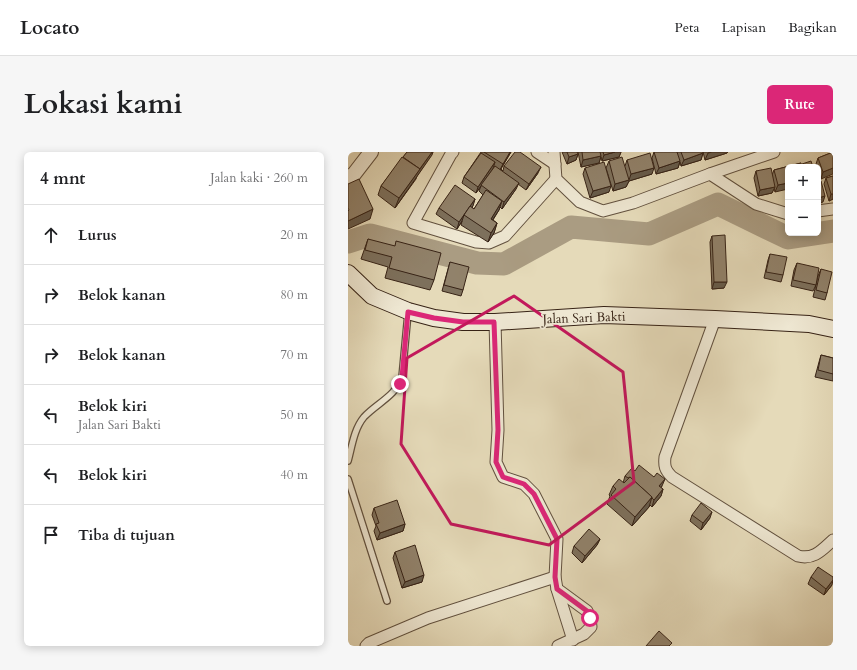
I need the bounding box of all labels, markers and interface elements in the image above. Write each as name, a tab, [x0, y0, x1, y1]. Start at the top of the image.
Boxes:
text: Locato	[20, 15, 79, 41]
text: Peta	[674, 18, 700, 37]
text: Lapisan	[722, 18, 766, 37]
text: Bagikan	[788, 18, 837, 37]
text: Lokasi kami	[24, 85, 182, 123]
button: Rute	[767, 85, 833, 124]
map controls	[785, 164, 821, 236]
button: +	[785, 164, 821, 200]
text: 4 mnt	[40, 167, 85, 190]
text: Jalan kaki · 260 m	[210, 169, 308, 187]
button: −	[785, 200, 821, 236]
icon: ahead	[40, 224, 62, 246]
text: Lurus	[78, 225, 117, 245]
text: 20 m	[280, 226, 308, 244]
icon: right	[40, 284, 62, 306]
text: Belok kanan	[78, 285, 166, 305]
text: 80 m	[280, 286, 308, 304]
street label: Jalan Sari Bakti	[540, 308, 626, 329]
icon: right	[40, 344, 62, 366]
text: Belok kanan	[78, 345, 166, 365]
text: 70 m	[280, 346, 308, 364]
route end	[391, 375, 409, 393]
text: Belok kiri	[78, 396, 147, 416]
icon: left	[40, 404, 62, 426]
text: 50 m	[280, 406, 308, 424]
text: Jalan Sari Bakti	[78, 416, 161, 434]
icon: left	[40, 464, 62, 486]
text: Belok kiri	[78, 465, 147, 485]
text: 40 m	[280, 466, 308, 484]
icon: arrive	[40, 524, 62, 546]
text: Tiba di tujuan	[78, 525, 175, 545]
route start	[581, 609, 599, 627]

